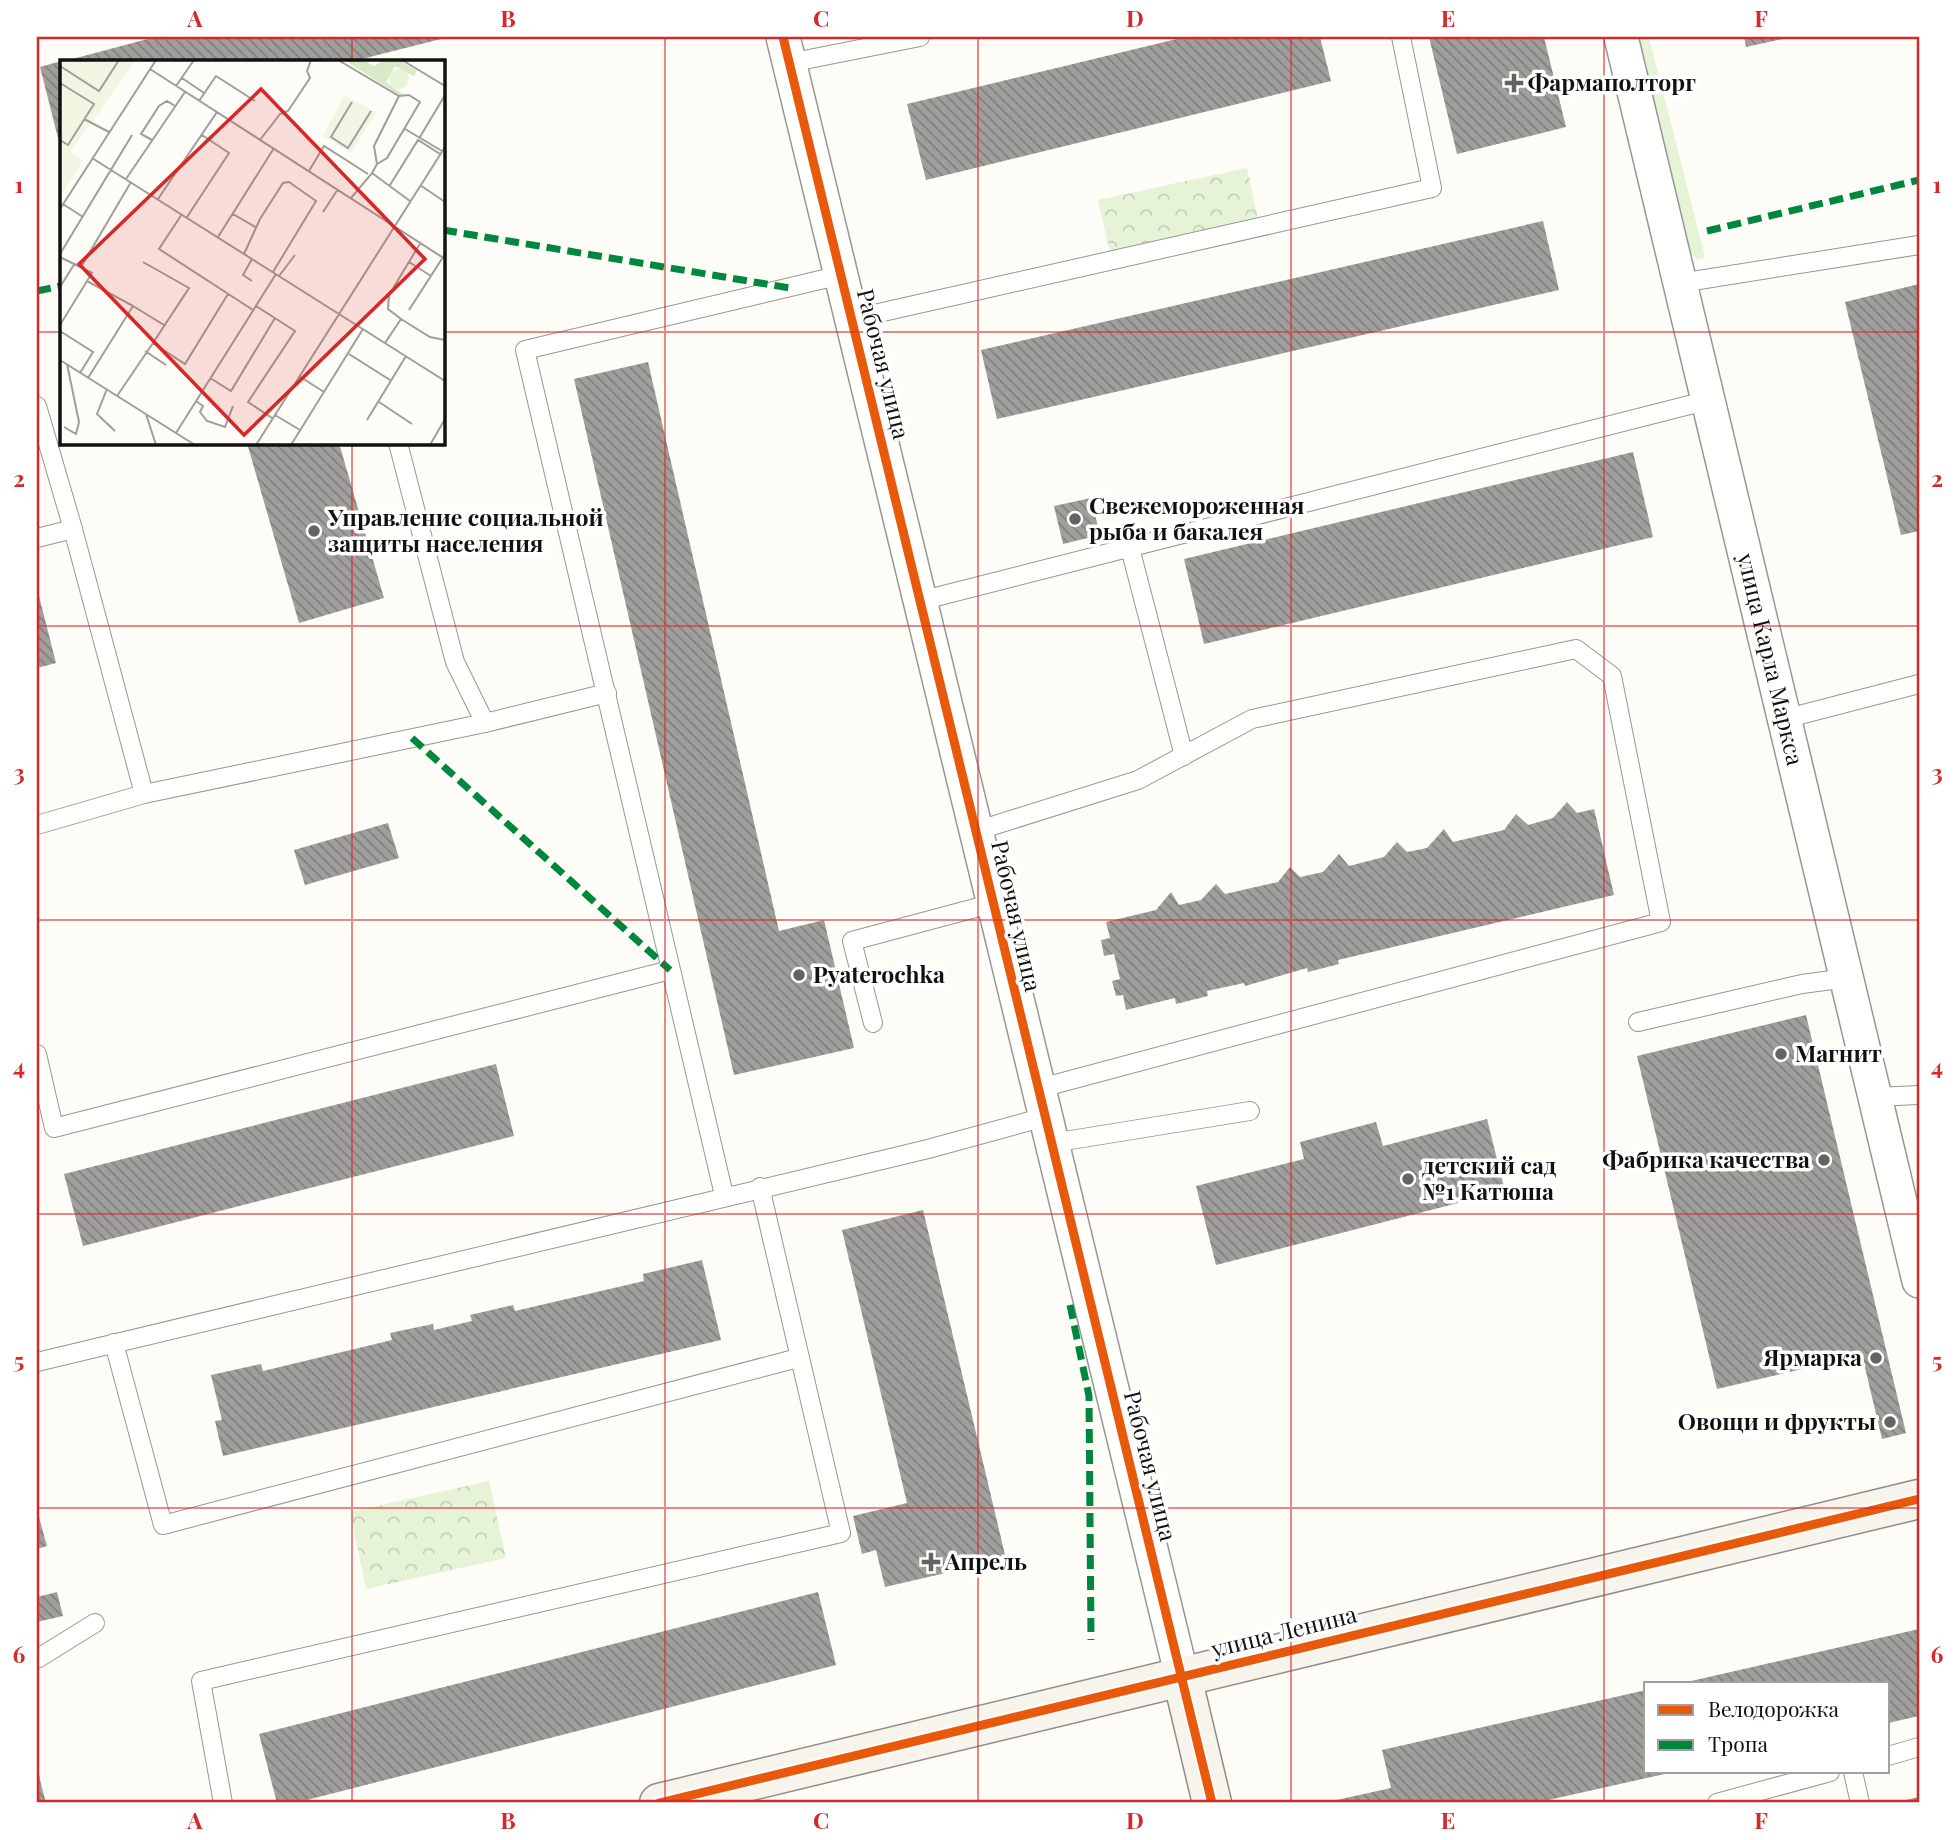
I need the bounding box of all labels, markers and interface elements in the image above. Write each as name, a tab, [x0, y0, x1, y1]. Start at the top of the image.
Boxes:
text: A	[186, 2, 203, 33]
text: B	[500, 2, 516, 33]
text: C	[813, 2, 829, 33]
text: D	[1126, 2, 1144, 33]
text: E	[1441, 2, 1455, 33]
text: F	[1754, 2, 1768, 33]
inset map	[60, 60, 444, 444]
place label: Фармаполторг	[1528, 66, 1696, 97]
marker: Фармаполторг	[1506, 75, 1522, 91]
text: 1	[15, 168, 24, 199]
text: 1	[1933, 168, 1942, 199]
street label: Рабочая улица	[851, 285, 918, 443]
text: 2	[13, 462, 25, 493]
text: 2	[1931, 462, 1943, 493]
place label: Свежемороженная рыба и бакалея	[1089, 489, 1304, 546]
place label: Управление социальной защиты населения	[327, 501, 604, 558]
marker: Свежемороженная рыба и бакалея	[1067, 511, 1083, 527]
marker: Управление социальной защиты населения	[306, 523, 322, 539]
street label: улица Карла Маркса	[1731, 549, 1812, 769]
text: 3	[13, 756, 25, 787]
text: 3	[1931, 756, 1943, 787]
street label: Рабочая улица	[985, 837, 1050, 995]
place label: Pyaterochka	[813, 958, 945, 989]
marker: Pyaterochka	[791, 967, 807, 983]
place label: Магнит	[1795, 1037, 1882, 1068]
marker: Магнит	[1773, 1046, 1789, 1062]
text: 4	[13, 1050, 25, 1081]
text: 4	[1931, 1050, 1943, 1081]
place label: Фабрика качества	[1602, 1143, 1810, 1174]
place label: детский сад №1 Катюша	[1422, 1149, 1557, 1206]
marker: Фабрика качества	[1816, 1152, 1832, 1168]
marker: детский сад №1 Катюша	[1400, 1171, 1416, 1187]
place label: Ярмарка	[1763, 1341, 1862, 1372]
text: 5	[14, 1344, 24, 1375]
text: 5	[1932, 1344, 1942, 1375]
marker: Ярмарка	[1868, 1350, 1884, 1366]
street label: Рабочая улица	[1118, 1387, 1185, 1545]
place label: Овощи и фрукты	[1678, 1405, 1876, 1436]
marker: Овощи и фрукты	[1882, 1414, 1898, 1430]
place label: Апрель	[944, 1545, 1027, 1576]
marker: Апрель	[923, 1554, 939, 1570]
street label: улица Ленина	[1207, 1597, 1360, 1664]
text: 6	[13, 1638, 26, 1669]
text: 6	[1931, 1638, 1944, 1669]
legend	[1644, 1682, 1890, 1773]
text: Велодорожка	[1708, 1694, 1839, 1722]
text: Тропа	[1708, 1729, 1769, 1757]
text: A	[186, 1804, 203, 1835]
text: B	[500, 1804, 516, 1835]
text: C	[813, 1804, 829, 1835]
text: D	[1126, 1804, 1144, 1835]
text: E	[1441, 1804, 1455, 1835]
text: F	[1754, 1804, 1768, 1835]

